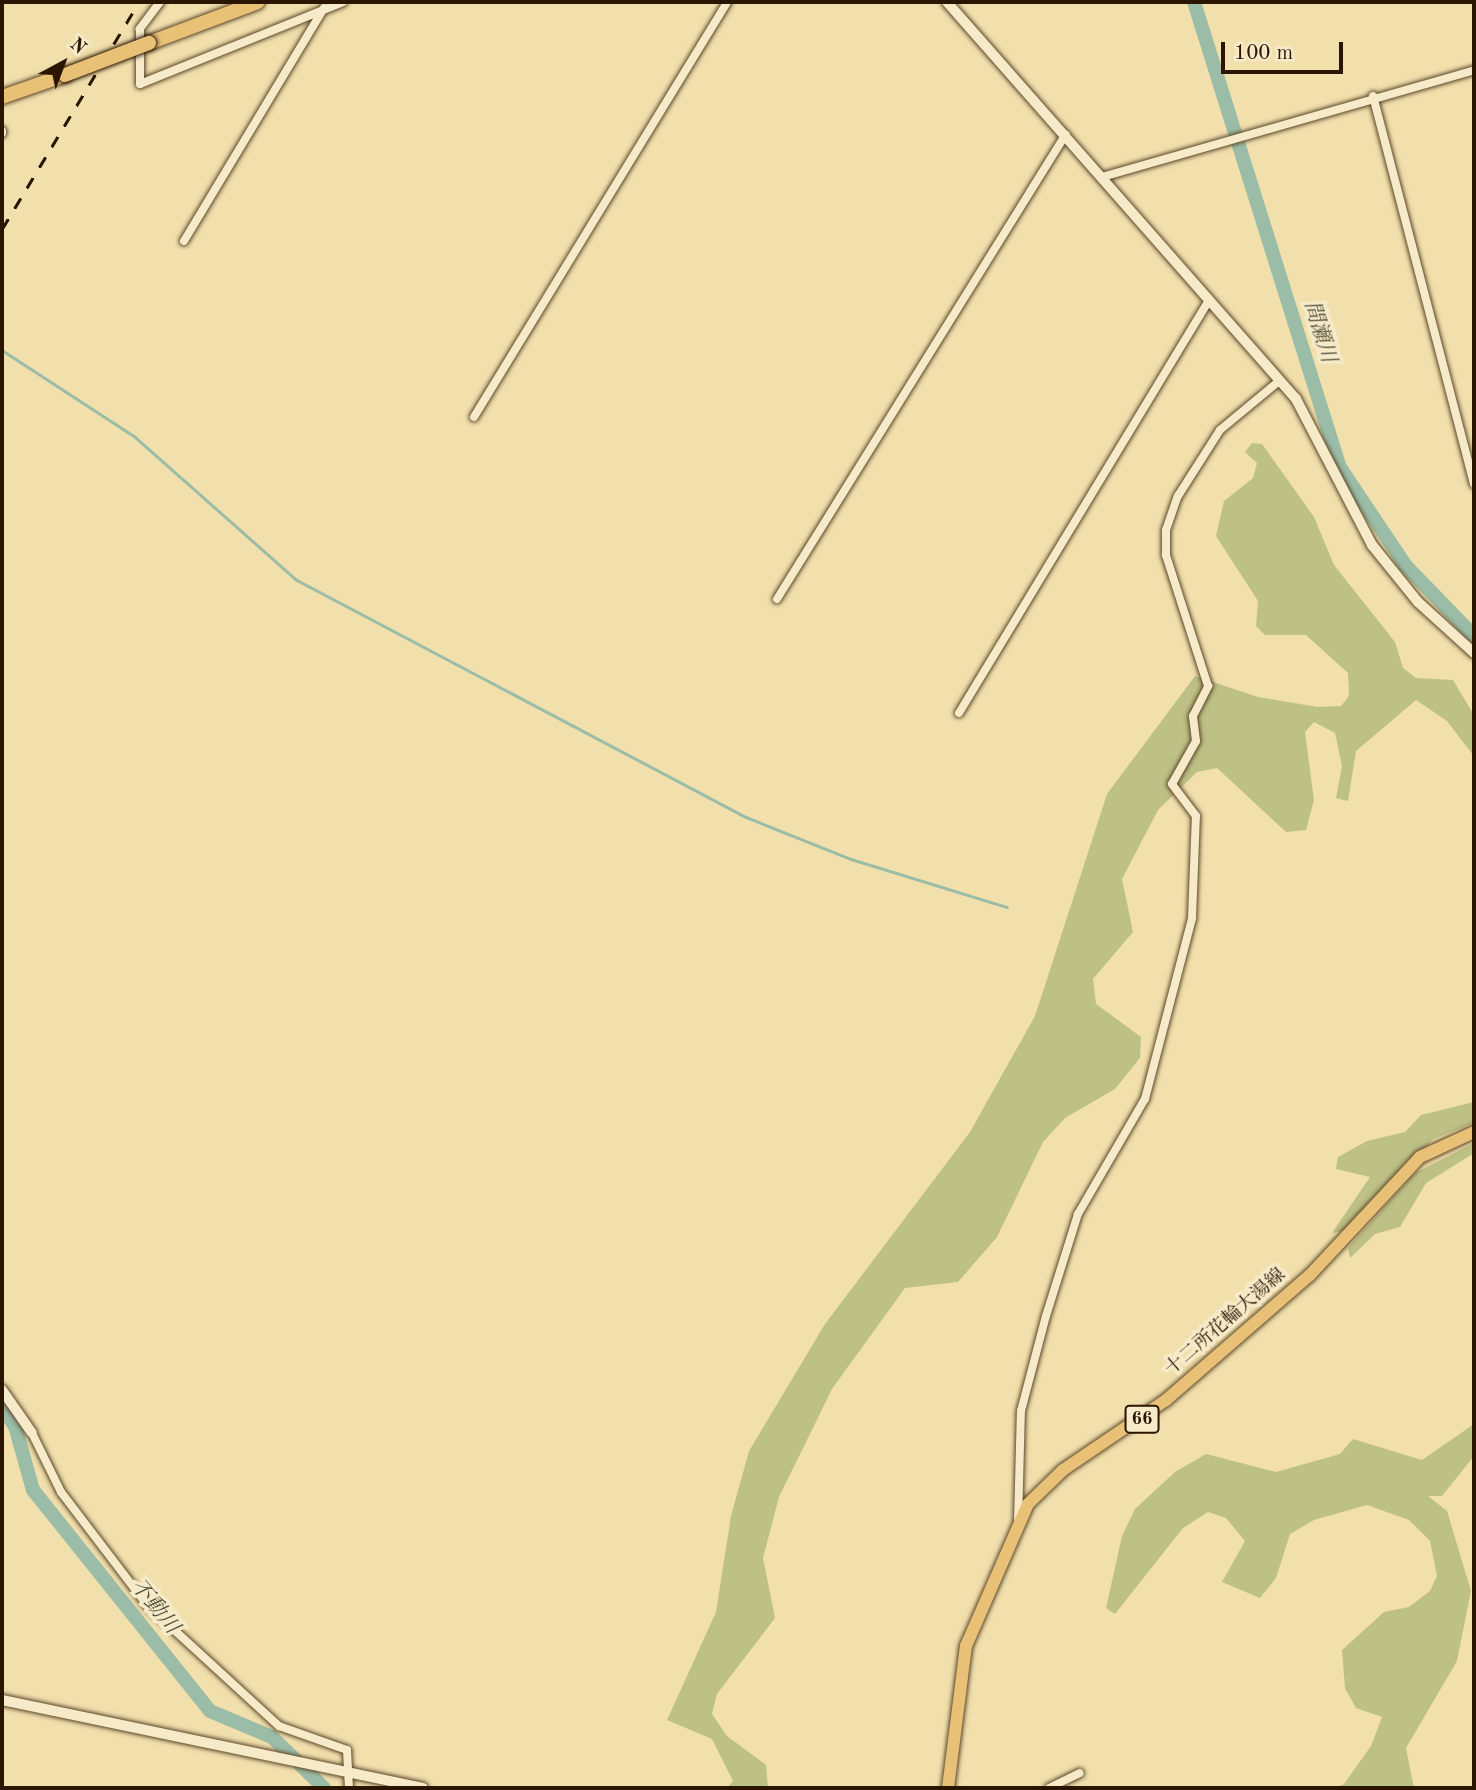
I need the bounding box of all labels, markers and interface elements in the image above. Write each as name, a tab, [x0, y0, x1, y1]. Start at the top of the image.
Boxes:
north arrow	[28, 28, 98, 98]
scale bar	[1224, 28, 1346, 72]
text: N	[65, 35, 89, 59]
text: 100 m	[1234, 43, 1293, 64]
water label: 間瀬川	[1298, 298, 1340, 366]
street label: 十二所花輪大湯線	[1161, 1265, 1291, 1381]
road number: 66	[1124, 1404, 1160, 1434]
water label: 不動川	[124, 1575, 184, 1639]

